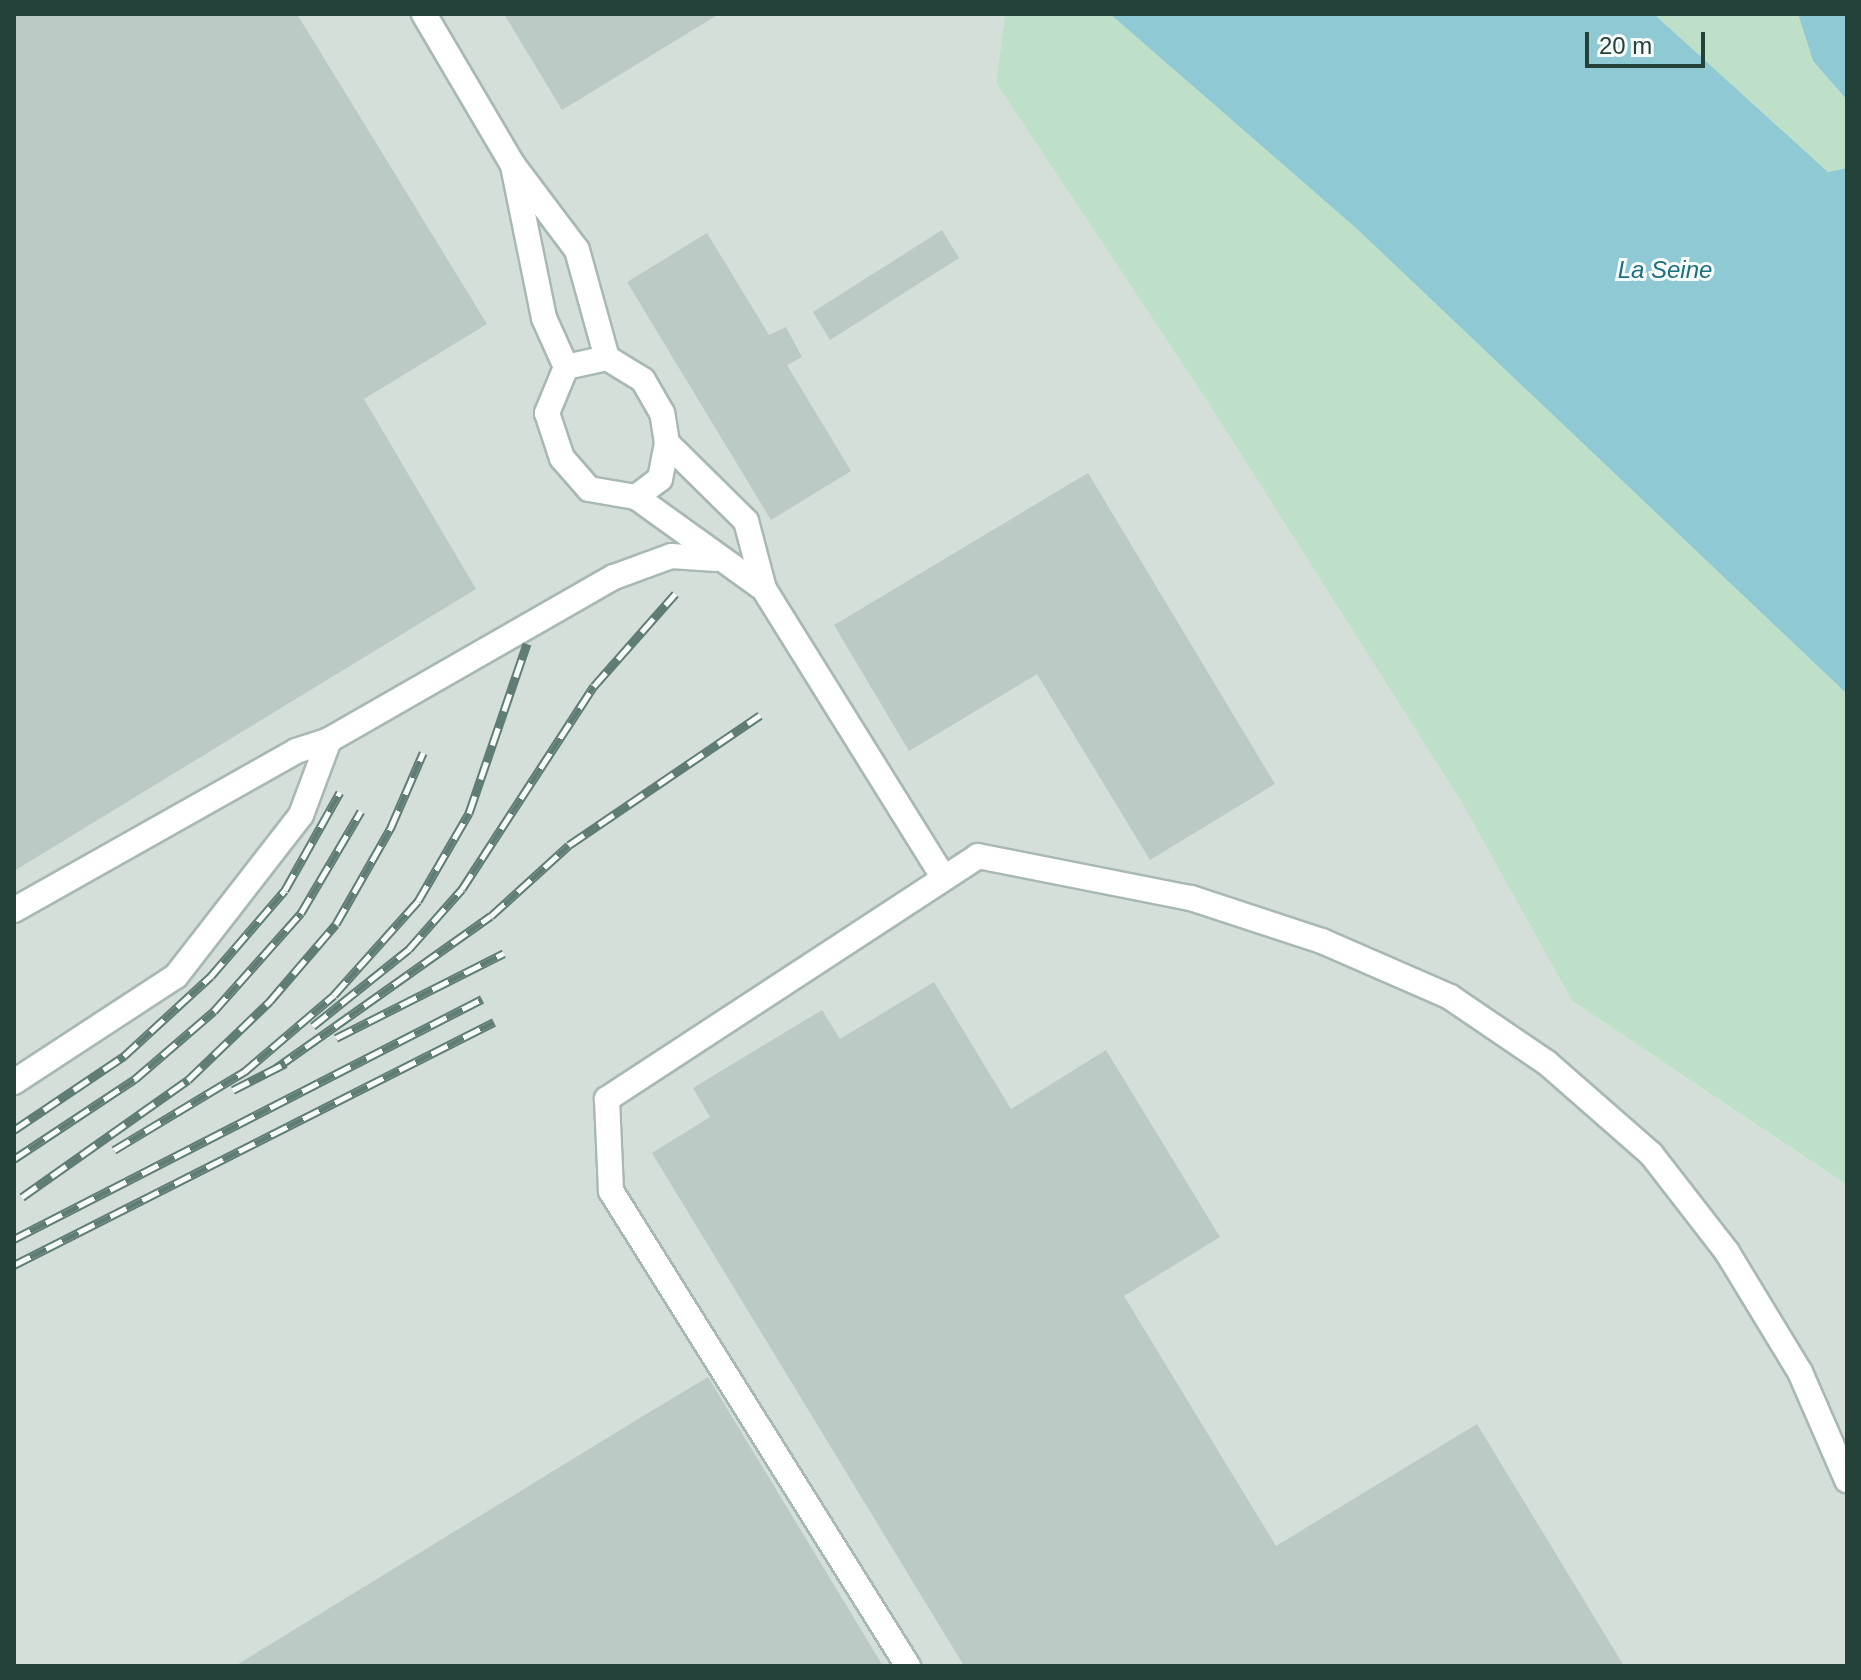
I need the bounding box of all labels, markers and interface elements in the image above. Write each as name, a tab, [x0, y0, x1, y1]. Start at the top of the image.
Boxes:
scale bar	[1589, 16, 1709, 66]
text: 20 m	[1599, 32, 1652, 59]
water label: La Seine	[1618, 256, 1712, 284]

